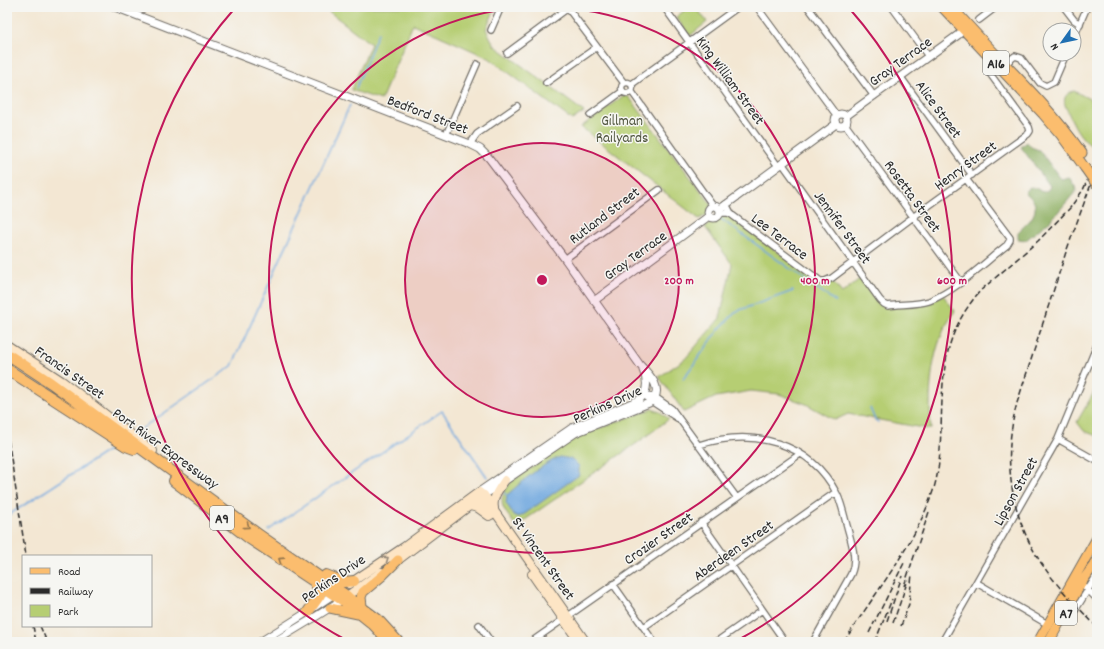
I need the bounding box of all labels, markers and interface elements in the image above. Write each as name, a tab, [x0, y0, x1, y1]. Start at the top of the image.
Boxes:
north arrow	[1042, 22, 1082, 62]
street label: King William Street	[690, 32, 769, 131]
street label: Gray Terrace	[865, 32, 938, 93]
text: N	[1047, 39, 1063, 53]
road number: A16	[983, 51, 1009, 75]
street label: Alice Street	[909, 77, 966, 144]
street label: Bedford Street	[384, 90, 471, 142]
park label: Gillman Railyards	[596, 111, 648, 150]
street label: Henry Street	[930, 136, 1002, 197]
street label: Rosetta Street	[878, 156, 946, 238]
street label: Rutland Street	[565, 182, 646, 251]
street label: Jennifer Street	[807, 187, 876, 270]
street label: Lee Terrace	[746, 209, 812, 267]
street label: Gray Terrace	[600, 226, 673, 287]
centre of rings	[535, 273, 549, 287]
text: 200 m	[664, 273, 694, 290]
text: 400 m	[800, 273, 830, 290]
text: 600 m	[937, 273, 967, 290]
street label: Francis Street	[29, 341, 109, 406]
street label: Perkins Drive	[570, 381, 646, 431]
street label: Port River Expressway	[107, 403, 223, 496]
street label: Lipson Street	[989, 453, 1045, 530]
road number: A9	[210, 506, 234, 530]
street label: Crozier Street	[620, 507, 699, 572]
street label: St Vincent Street	[505, 513, 580, 606]
street label: Aberdeen Street	[689, 515, 779, 588]
one-way arrow	[243, 521, 250, 529]
street label: Perkins Drive	[298, 550, 371, 609]
legend	[22, 555, 152, 627]
one-way arrow	[382, 556, 389, 564]
one-way arrow	[278, 557, 285, 565]
text: Road	[58, 564, 80, 581]
text: Railway	[58, 584, 94, 601]
road number: A7	[1055, 601, 1077, 625]
text: Park	[58, 604, 79, 621]

